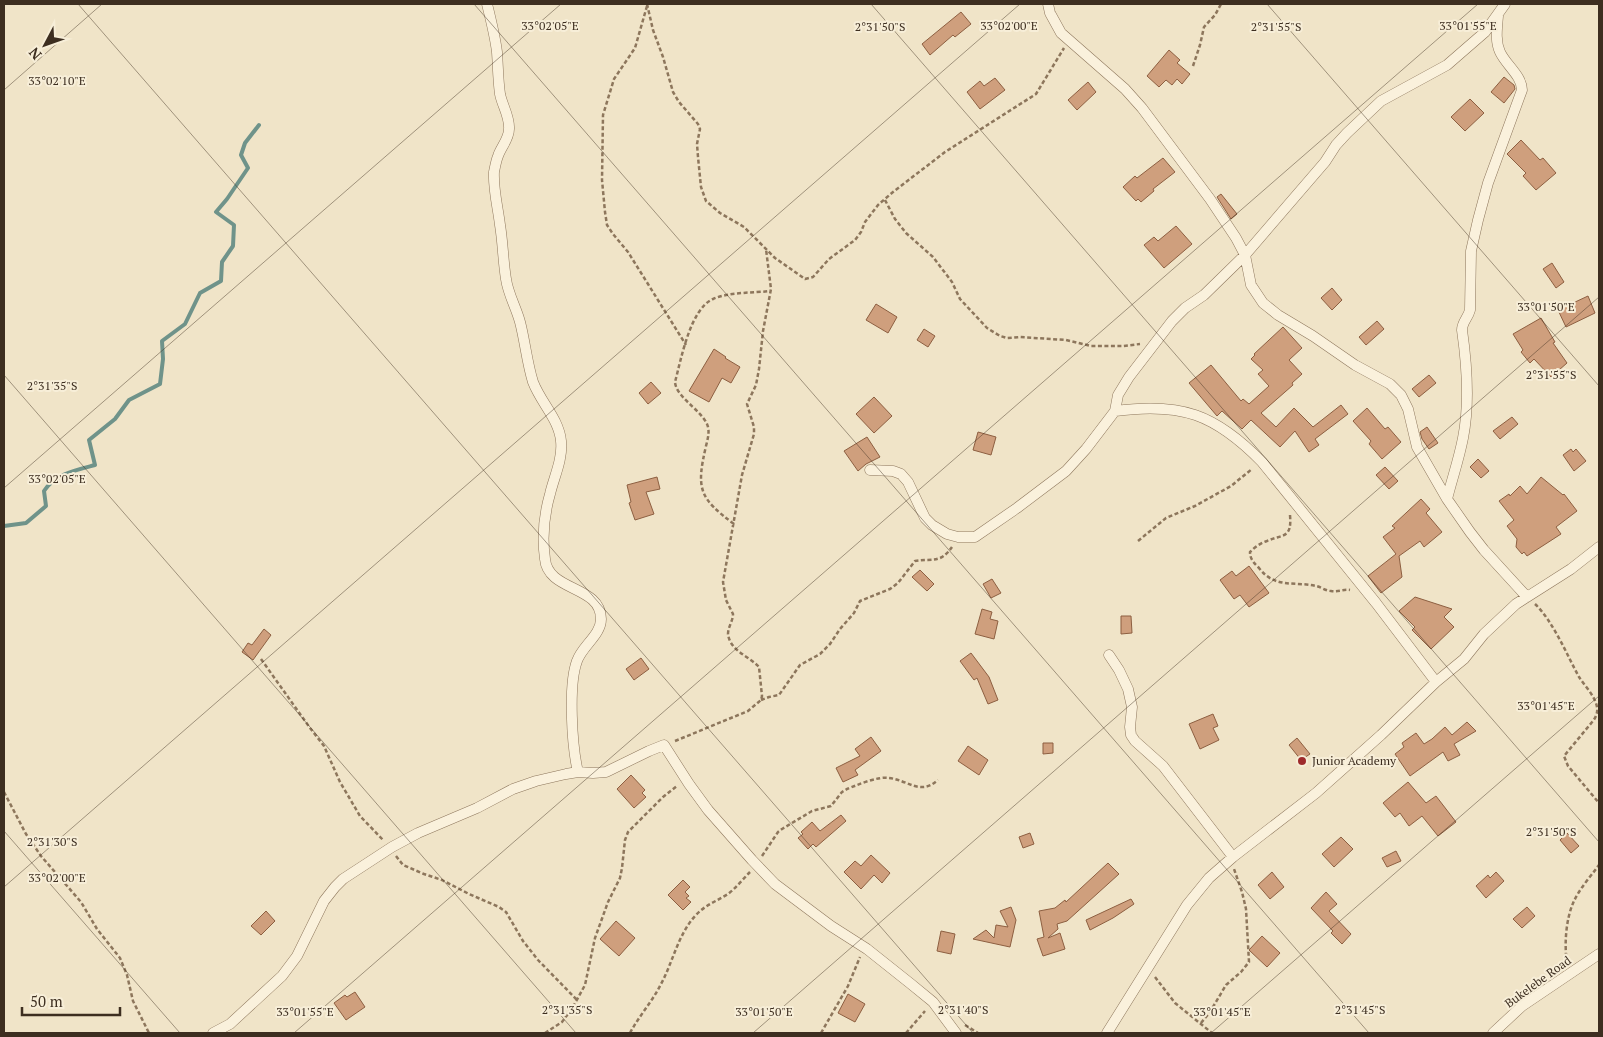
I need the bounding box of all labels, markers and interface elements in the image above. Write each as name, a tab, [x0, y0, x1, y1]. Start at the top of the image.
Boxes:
text: 33°02'05"E	[521, 18, 579, 33]
text: 33°02'00"E	[980, 18, 1038, 33]
text: 33°01'55"E	[1439, 18, 1497, 33]
text: 2°31'50"S	[855, 19, 905, 34]
text: 2°31'55"S	[1251, 19, 1301, 34]
north arrow	[20, 20, 70, 70]
text: N	[24, 43, 45, 64]
text: 33°02'10"E	[28, 73, 86, 88]
text: 33°01'50"E	[1517, 299, 1575, 314]
text: 2°31'55"S	[1526, 367, 1576, 382]
text: 2°31'35"S	[27, 378, 77, 393]
text: 33°02'05"E	[28, 471, 86, 486]
text: 33°01'45"E	[1517, 698, 1575, 713]
place label: Junior Academy	[1312, 753, 1397, 768]
marker: Junior Academy	[1296, 755, 1308, 767]
text: 2°31'50"S	[1526, 824, 1576, 839]
text: 2°31'30"S	[27, 834, 77, 849]
text: 33°02'00"E	[28, 870, 86, 885]
street label: Bukelebe Road	[1502, 952, 1574, 1011]
scale bar	[22, 984, 120, 1016]
text: 50 m	[30, 991, 63, 1011]
text: 2°31'35"S	[542, 1002, 592, 1017]
text: 2°31'40"S	[938, 1002, 988, 1017]
text: 2°31'45"S	[1335, 1002, 1385, 1017]
text: 33°01'55"E	[276, 1004, 334, 1019]
text: 33°01'50"E	[735, 1004, 793, 1019]
text: 33°01'45"E	[1193, 1004, 1251, 1019]

